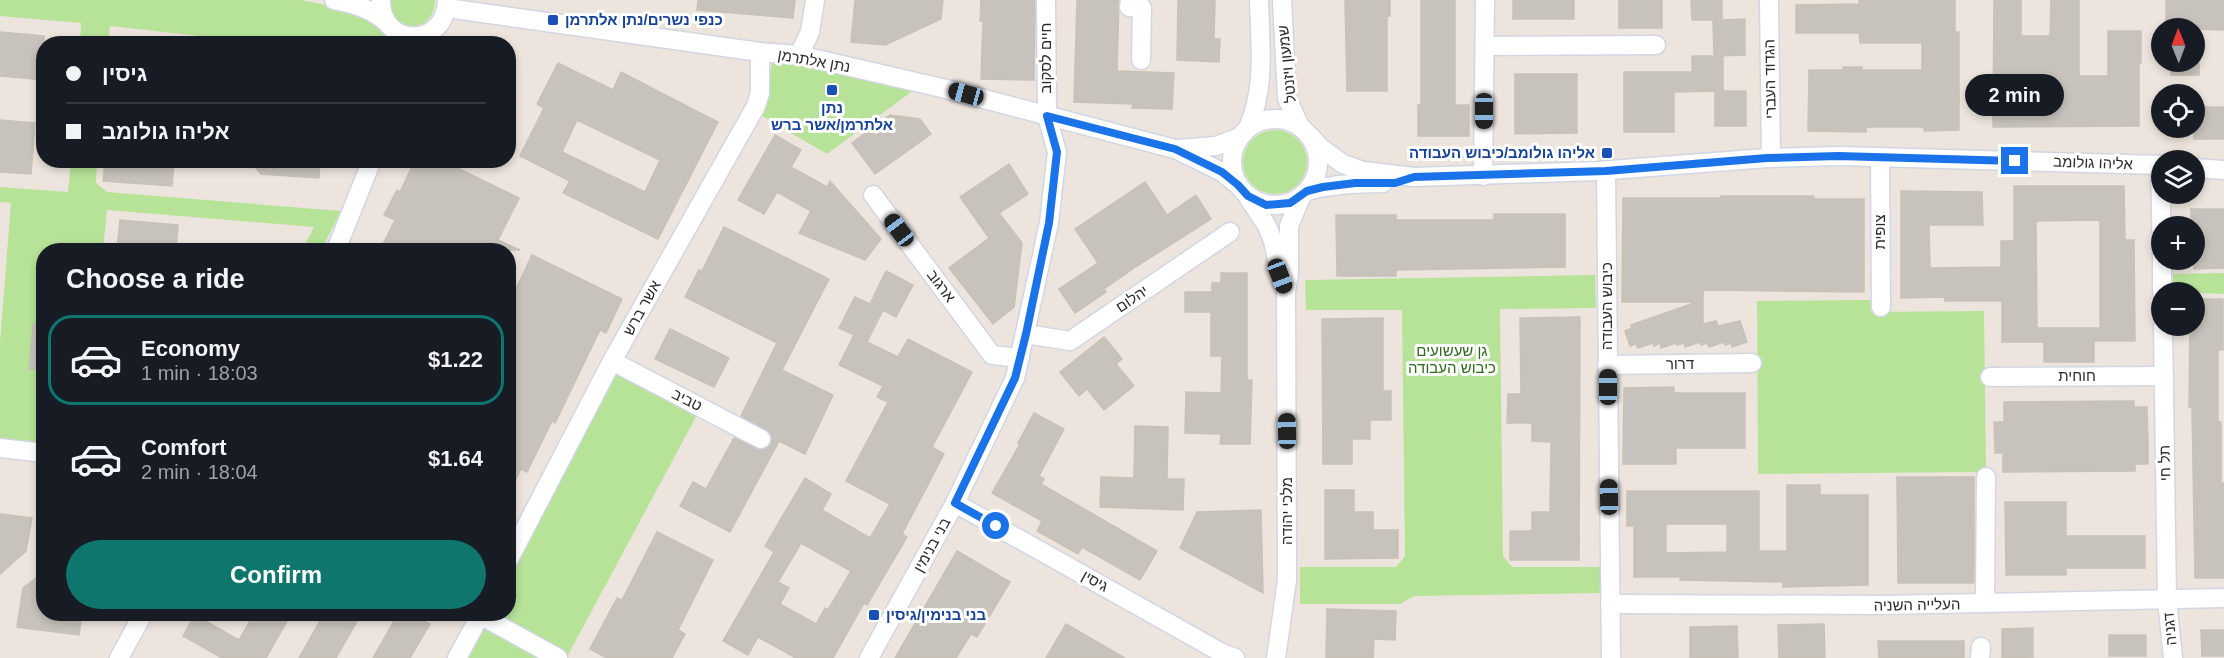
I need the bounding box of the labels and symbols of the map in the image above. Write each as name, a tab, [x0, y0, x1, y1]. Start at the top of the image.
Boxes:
place label: כנפי נשרים/נתן אלתרמן	[565, 11, 723, 28]
marker: כנפי נשרים/נתן אלתרמן	[546, 13, 560, 27]
north arrow	[2151, 18, 2205, 72]
street label: חיים לסקוב	[1037, 23, 1054, 93]
street label: שמעון ויזנטל	[1274, 24, 1299, 104]
street label: הגדוד העברי	[1760, 39, 1779, 119]
street label: נתן אלתרמן	[777, 46, 852, 75]
callout: 2 min	[1966, 74, 2064, 116]
car	[946, 81, 986, 107]
marker: נתן אלתרמן/אשר ברש	[825, 83, 839, 97]
car	[1475, 93, 1493, 129]
place label: נתן אלתרמן/אשר ברש	[771, 99, 893, 133]
place label: אליהו גולומב/כיבוש העבודה	[1409, 144, 1595, 161]
marker: אליהו גולומב/כיבוש העבודה	[1600, 146, 1614, 160]
route end	[2001, 147, 2028, 174]
street label: אליהו גולומב	[2053, 153, 2134, 172]
car	[881, 210, 917, 250]
street label: צופית	[1871, 214, 1888, 250]
car	[1265, 256, 1295, 296]
street label: כיבוש העבודה	[1598, 262, 1615, 350]
street label: ארגוב	[924, 266, 959, 306]
street label: אשר ברש	[620, 277, 664, 338]
street label: יהלום	[1112, 282, 1151, 315]
park label: גן שעשועים כיבוש העבודה	[1408, 342, 1496, 376]
street label: דרור	[1666, 355, 1694, 372]
street label: חוחית	[2058, 367, 2096, 384]
car	[1599, 369, 1617, 405]
street label: טביב	[669, 385, 705, 414]
car	[1278, 413, 1296, 449]
street label: תל חי	[2156, 445, 2173, 481]
street label: מלכי יהודה	[1278, 477, 1295, 545]
car	[1600, 479, 1618, 515]
route start	[982, 512, 1009, 539]
street label: בני בנימין	[910, 515, 953, 575]
street label: גיסין	[1079, 566, 1111, 595]
street label: העלייה השניה	[1873, 595, 1961, 614]
place label: בני בנימין/גיסין	[886, 606, 987, 623]
marker: בני בנימין/גיסין	[867, 608, 881, 622]
street label: דגניה	[2160, 612, 2179, 646]

